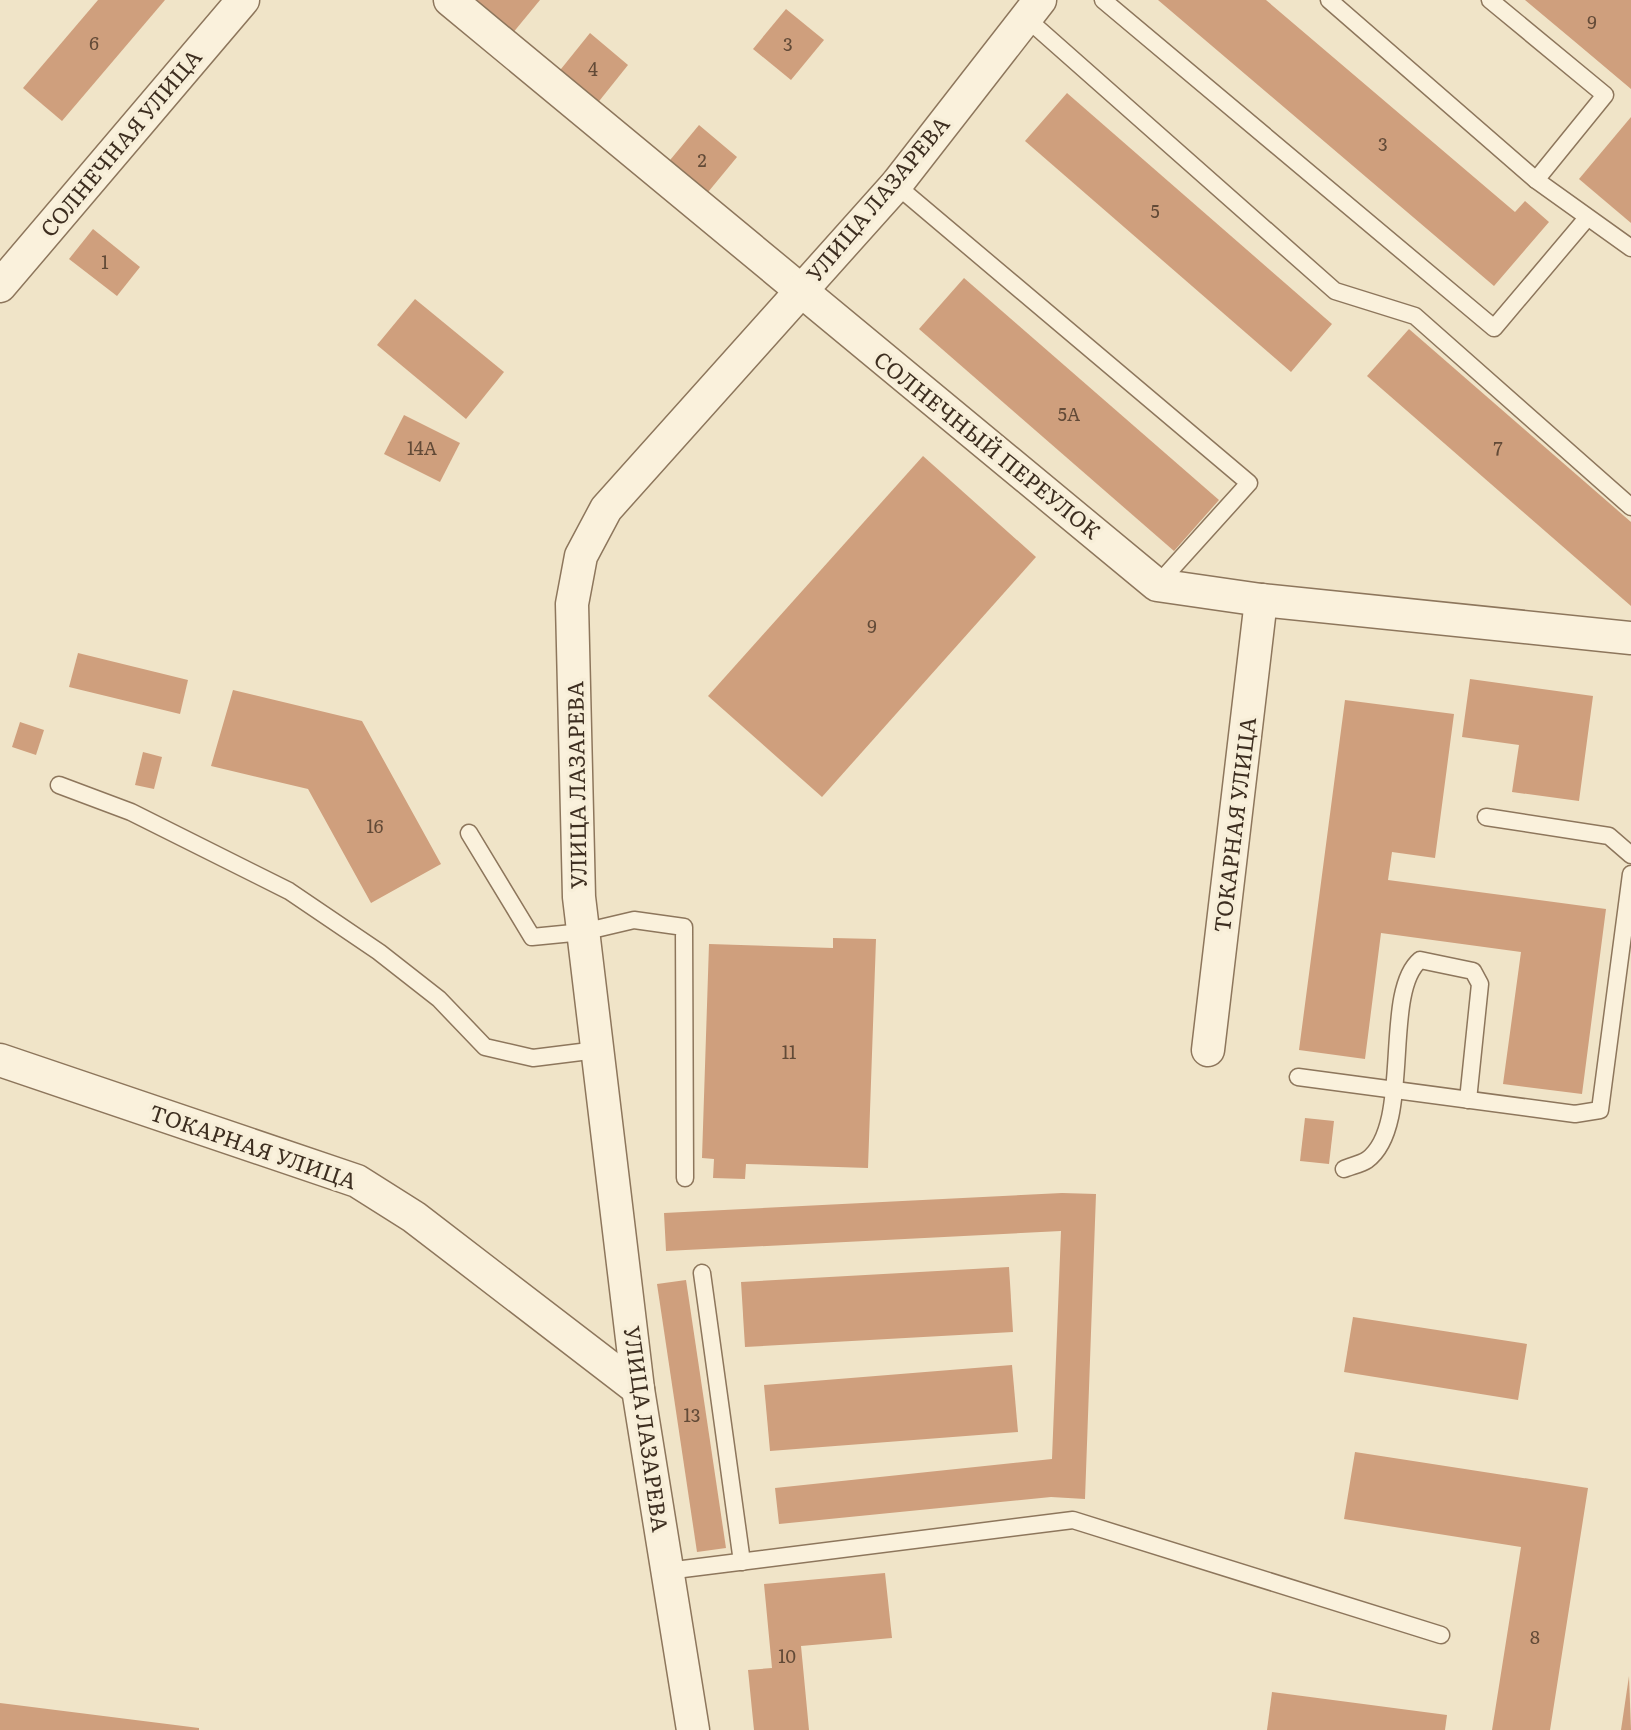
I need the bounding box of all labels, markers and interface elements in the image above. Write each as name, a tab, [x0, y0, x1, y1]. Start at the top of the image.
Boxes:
house number: 9	[1587, 8, 1597, 35]
house number: 6	[89, 29, 99, 56]
house number: 3	[783, 30, 793, 57]
street label: СОЛНЕЧНАЯ УЛИЦА	[31, 41, 208, 243]
house number: 4	[588, 55, 598, 82]
street label: УЛИЦА ЛАЗАРЕВА	[797, 108, 956, 288]
house number: 3	[1378, 130, 1388, 157]
house number: 2	[697, 146, 707, 173]
house number: 5	[1150, 197, 1160, 224]
house number: 1	[101, 248, 109, 275]
street label: СОЛНЕЧНЫЙ ПЕРЕУЛОК	[868, 342, 1108, 546]
house number: 5А	[1058, 400, 1080, 427]
house number: 14А	[407, 434, 437, 461]
house number: 7	[1493, 434, 1503, 461]
house number: 9	[867, 612, 877, 639]
street label: УЛИЦА ЛАЗАРЕВА	[557, 681, 594, 889]
street label: ТОКАРНАЯ УЛИЦА	[1204, 715, 1263, 934]
house number: 16	[367, 812, 384, 839]
house number: 11	[782, 1038, 796, 1065]
street label: ТОКАРНАЯ УЛИЦА	[146, 1095, 361, 1196]
street label: УЛИЦА ЛАЗАРЕВА	[617, 1324, 678, 1534]
house number: 13	[683, 1401, 701, 1428]
house number: 8	[1530, 1623, 1540, 1650]
house number: 10	[778, 1642, 796, 1669]

